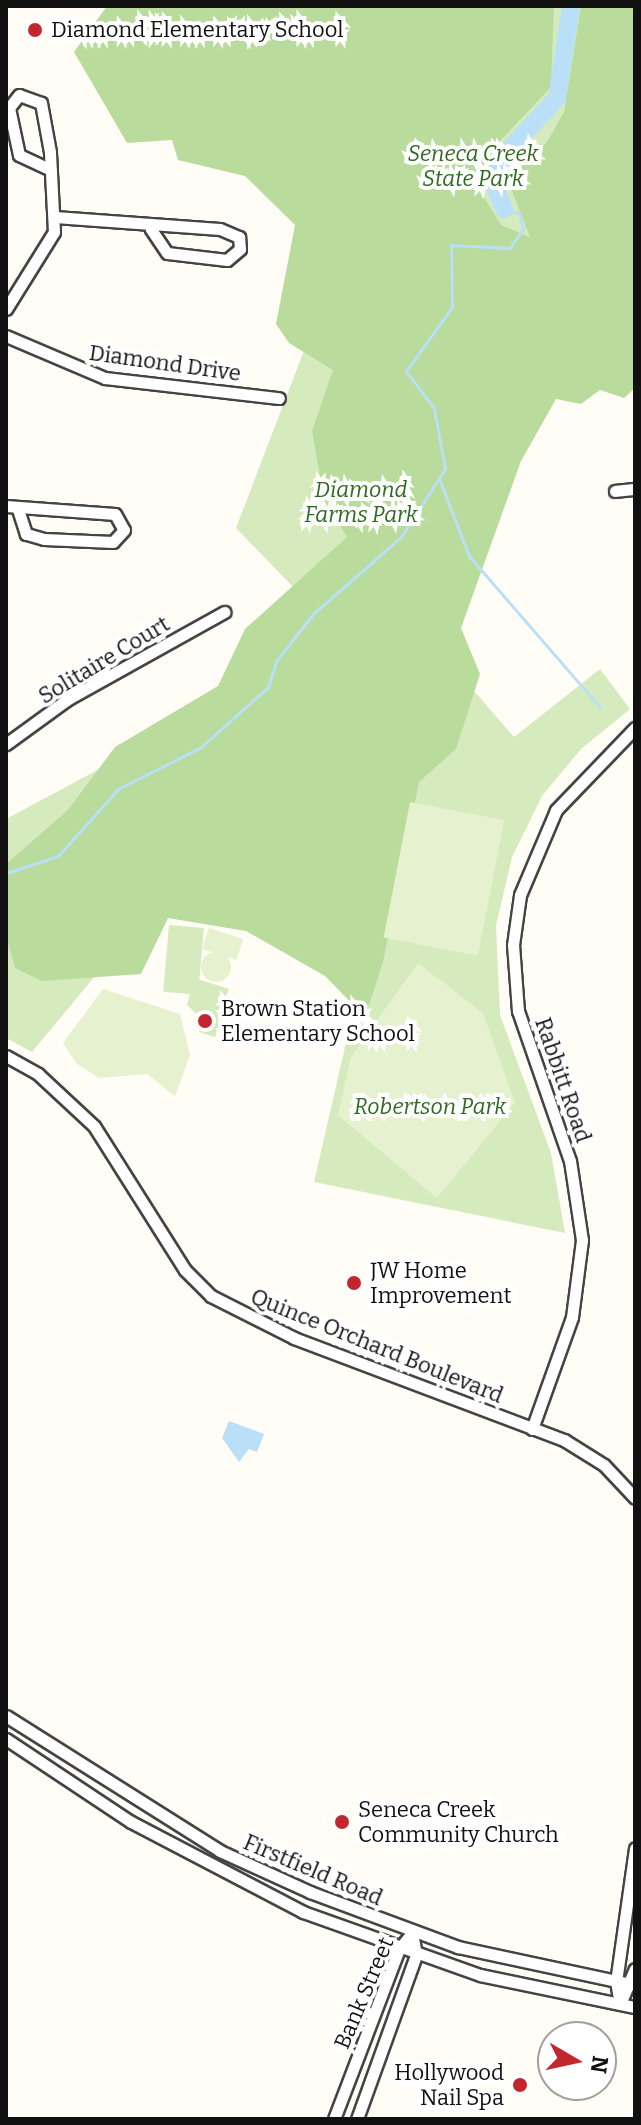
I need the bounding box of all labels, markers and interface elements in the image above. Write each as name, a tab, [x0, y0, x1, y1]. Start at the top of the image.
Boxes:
place label: Diamond Elementary School	[51, 17, 344, 43]
marker: Diamond Elementary School	[26, 21, 44, 39]
park label: Seneca Creek State Park	[408, 140, 538, 192]
street label: Diamond Drive	[87, 339, 243, 387]
park label: Diamond Farms Park	[304, 476, 418, 528]
street label: Solitaire Court	[34, 611, 174, 709]
place label: Brown Station Elementary School	[221, 995, 415, 1046]
marker: Brown Station Elementary School	[196, 1012, 214, 1030]
street label: Rabbitt Road	[529, 1014, 597, 1146]
park label: Robertson Park	[354, 1094, 506, 1120]
place label: JW Home Improvement	[370, 1257, 511, 1308]
marker: JW Home Improvement	[345, 1274, 363, 1292]
street label: Quince Orchard Boulevard	[247, 1283, 507, 1409]
place label: Seneca Creek Community Church	[358, 1796, 559, 1848]
marker: Seneca Creek Community Church	[333, 1813, 351, 1831]
street label: Firstfield Road	[240, 1829, 386, 1911]
street label: Bank Street	[329, 1933, 399, 2053]
north arrow	[537, 2021, 617, 2101]
text: N	[585, 2054, 614, 2075]
place label: Hollywood Nail Spa	[394, 2059, 504, 2110]
marker: Hollywood Nail Spa	[511, 2076, 529, 2094]

